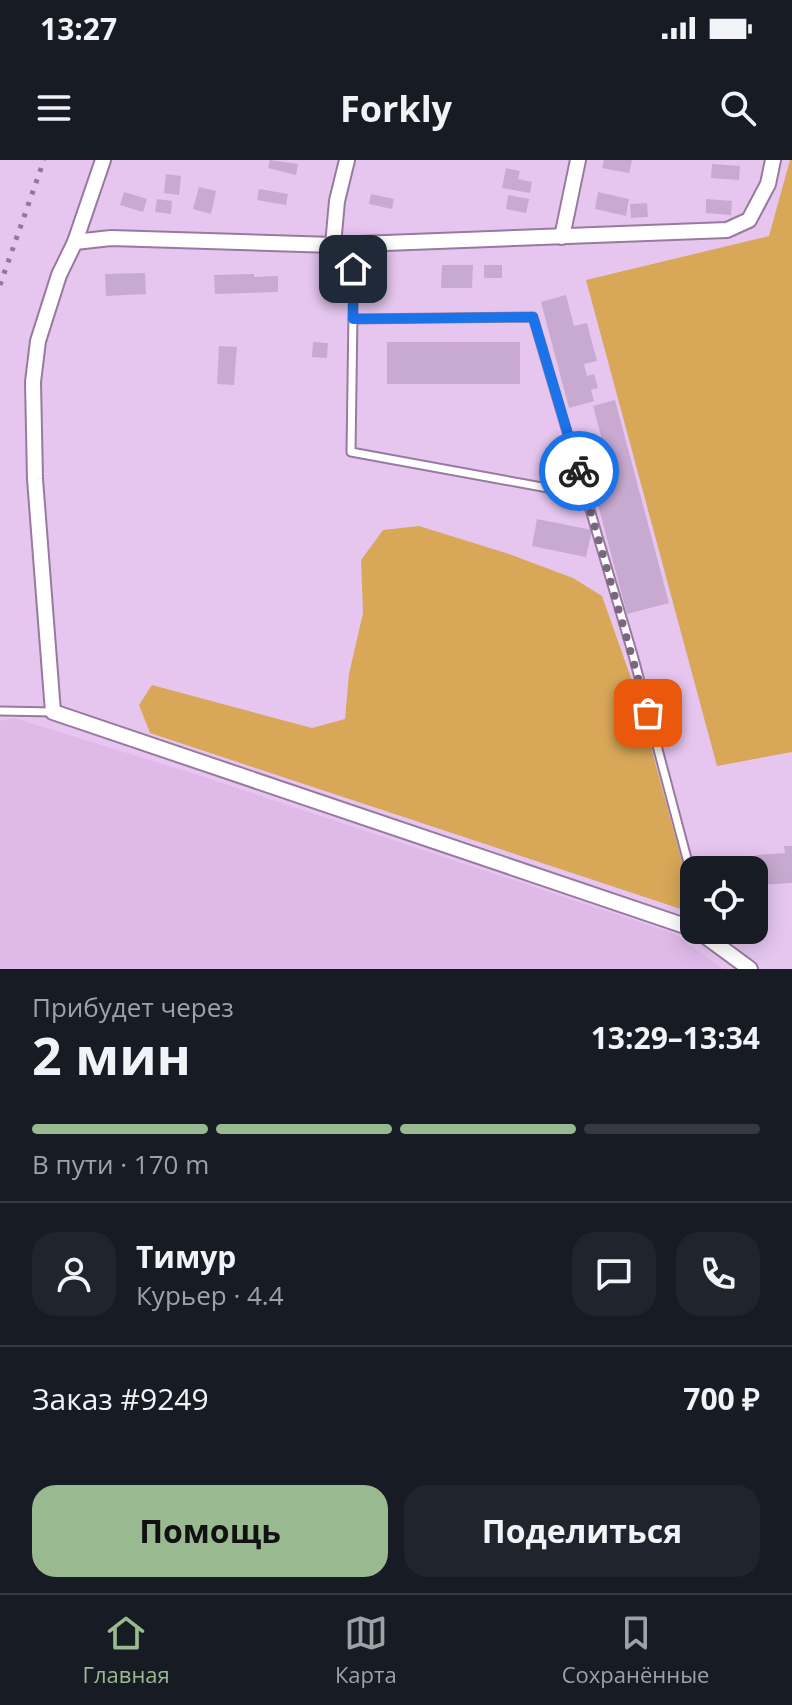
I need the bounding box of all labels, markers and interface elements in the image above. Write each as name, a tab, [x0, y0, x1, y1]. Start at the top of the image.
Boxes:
text: 13:27	[40, 8, 117, 49]
text: Forkly	[340, 84, 452, 133]
icon: menu	[32, 86, 76, 130]
icon: search	[716, 86, 760, 130]
pin	[319, 235, 387, 303]
icon: home	[331, 247, 375, 291]
courier	[539, 431, 619, 511]
icon: bike	[557, 449, 601, 493]
pin	[614, 679, 682, 747]
icon: bag	[626, 691, 670, 735]
map controls	[680, 856, 768, 944]
button: locate	[680, 856, 768, 944]
text: Прибудет через	[32, 989, 234, 1025]
text: 13:29–13:34	[591, 1017, 760, 1058]
text: 2 мин	[32, 1019, 191, 1090]
text: В пути · 170 m	[32, 1146, 209, 1182]
button: person	[32, 1232, 116, 1316]
button: chat	[572, 1232, 656, 1316]
button: phone	[676, 1232, 760, 1316]
text: Тимур	[136, 1236, 236, 1277]
text: Курьер · 4.4	[136, 1277, 284, 1313]
text: Заказ #9249	[32, 1378, 209, 1419]
text: 700 ₽	[683, 1378, 760, 1419]
button: Помощь	[32, 1485, 388, 1577]
button: Поделиться	[404, 1485, 760, 1577]
tab: Главная	[83, 1611, 170, 1689]
tab: Карта	[335, 1611, 397, 1689]
tab: Сохранённые	[562, 1611, 709, 1689]

